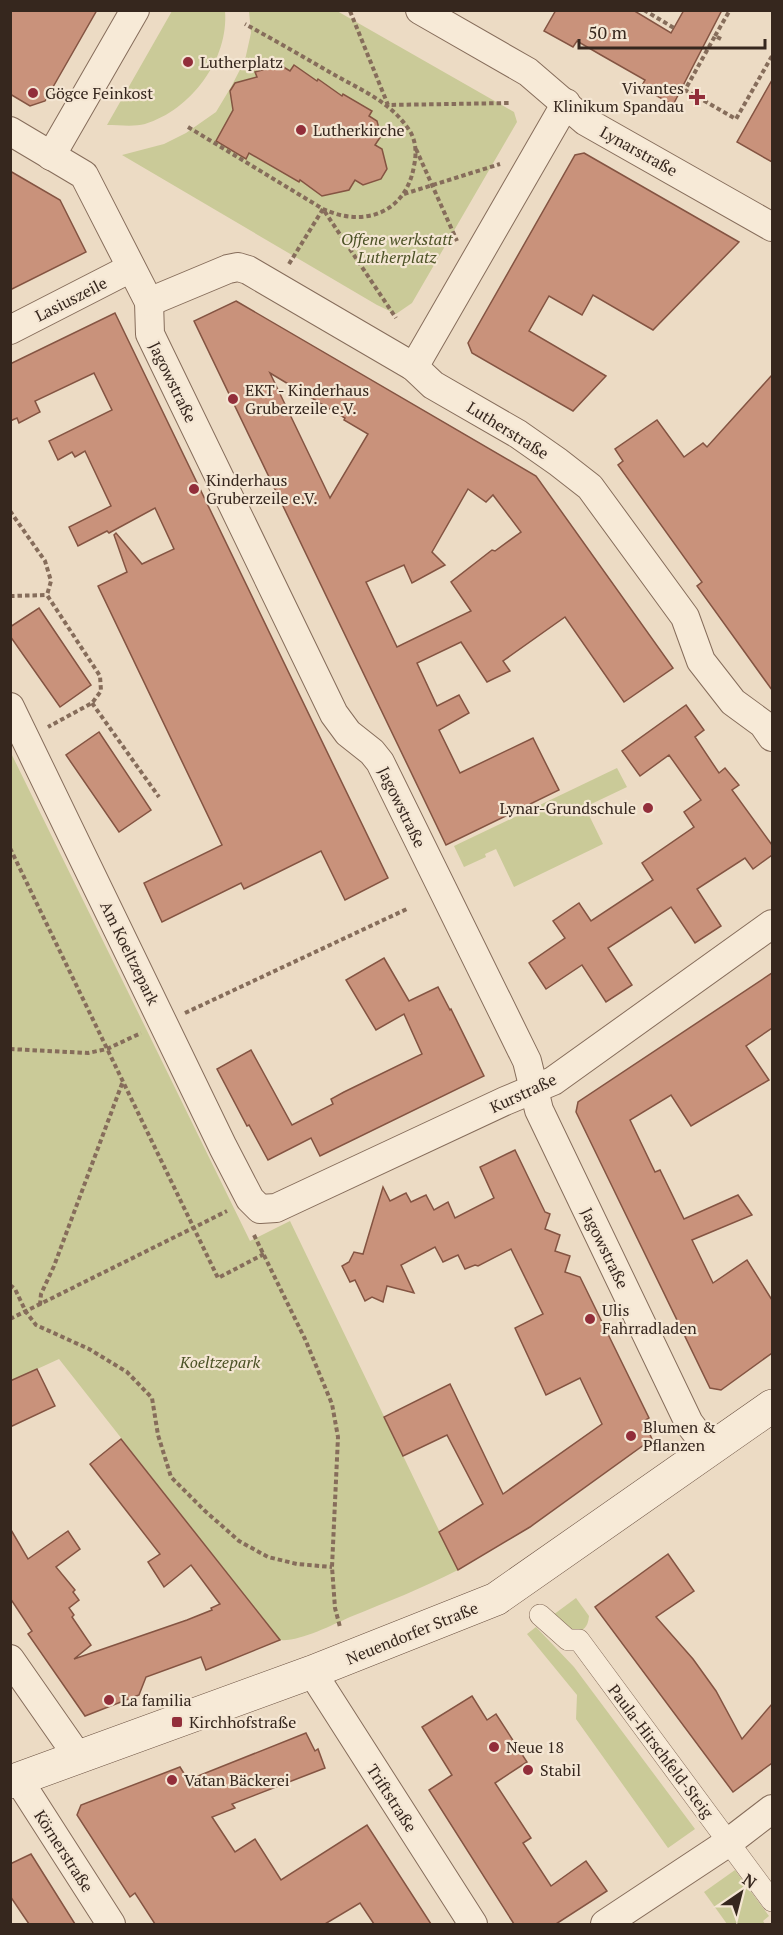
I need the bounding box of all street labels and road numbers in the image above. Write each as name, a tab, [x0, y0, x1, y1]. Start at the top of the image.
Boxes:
street label: Lynarstraße	[596, 121, 682, 181]
street label: Lasiuszeile	[31, 271, 111, 327]
street label: Jagowstraße	[144, 338, 202, 426]
street label: Lutherstraße	[463, 396, 553, 464]
street label: Jagowstraße	[373, 763, 431, 851]
street label: Am Koeltzepark	[95, 897, 165, 1009]
street label: Kurstraße	[486, 1068, 560, 1118]
street label: Jagowstraße	[576, 1204, 634, 1292]
street label: Neuendorfer Straße	[343, 1596, 481, 1670]
street label: Paula-Hirschfeld-Steig	[603, 1680, 719, 1823]
street label: Triftstraße	[362, 1760, 422, 1836]
street label: Körnerstraße	[29, 1806, 99, 1896]

